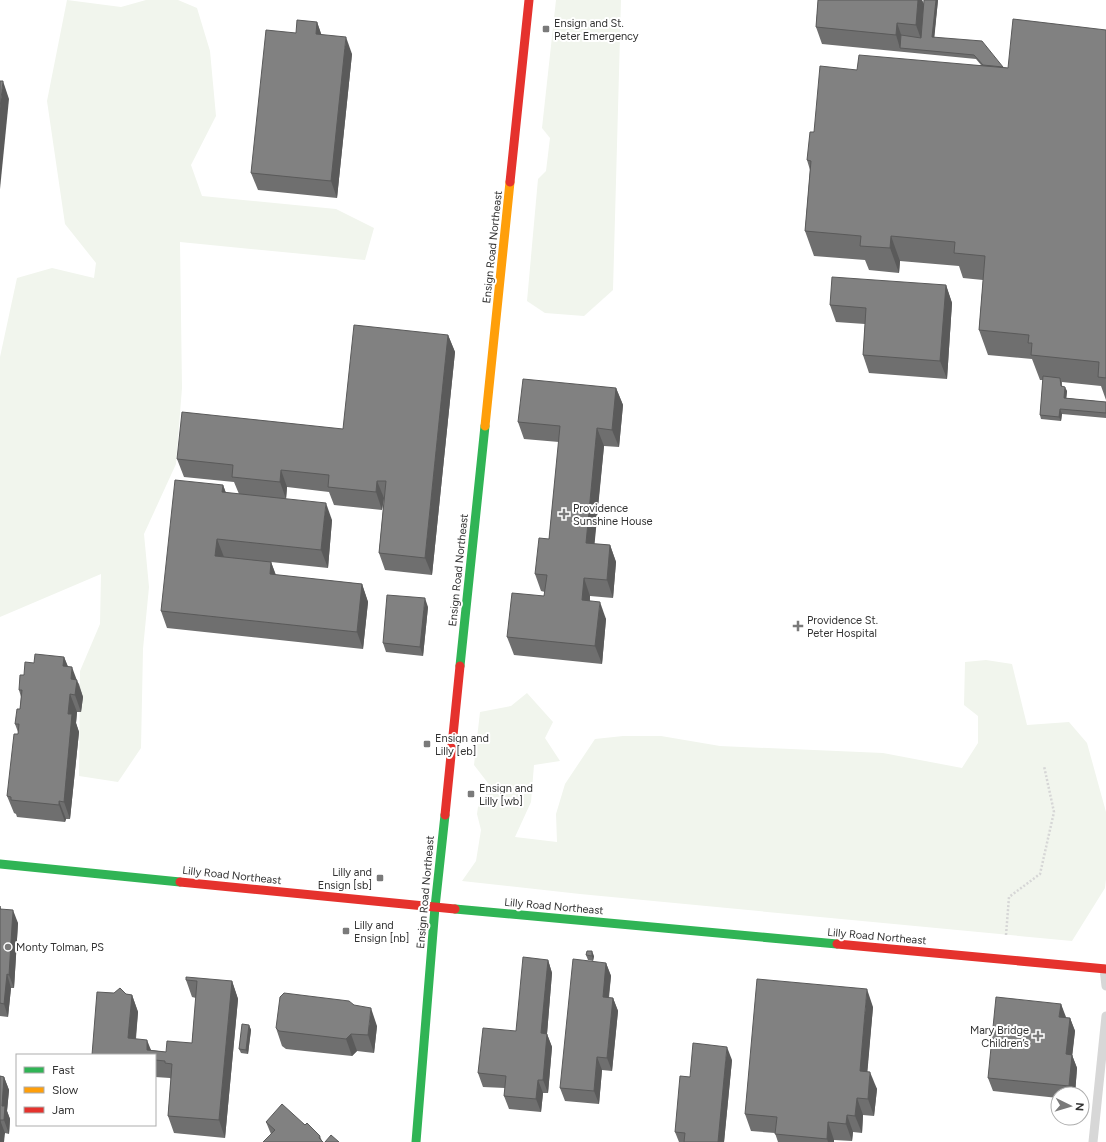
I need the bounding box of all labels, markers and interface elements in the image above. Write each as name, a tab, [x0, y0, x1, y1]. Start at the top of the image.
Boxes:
place label: Ensign and St. Peter Emergency	[554, 17, 639, 43]
marker: Ensign and St. Peter Emergency	[541, 24, 551, 34]
street label: Ensign Road Northeast	[480, 190, 505, 304]
place label: Providence Sunshine House	[573, 502, 653, 528]
marker: Providence Sunshine House	[558, 508, 570, 520]
street label: Ensign Road Northeast	[446, 513, 471, 627]
place label: Providence St. Peter Hospital	[807, 614, 878, 640]
marker: Providence St. Peter Hospital	[792, 620, 804, 632]
place label: Ensign and Lilly [eb]	[435, 732, 489, 758]
marker: Ensign and Lilly [eb]	[422, 739, 432, 749]
place label: Ensign and Lilly [wb]	[479, 782, 533, 808]
marker: Ensign and Lilly [wb]	[466, 789, 476, 799]
street label: Ensign Road Northeast	[414, 835, 437, 949]
street label: Lilly Road Northeast	[182, 864, 282, 887]
place label: Lilly and Ensign [sb]	[318, 866, 372, 892]
marker: Lilly and Ensign [sb]	[375, 873, 385, 883]
street label: Lilly Road Northeast	[504, 896, 604, 917]
place label: Lilly and Ensign [nb]	[354, 919, 409, 945]
marker: Lilly and Ensign [nb]	[341, 926, 351, 936]
street label: Lilly Road Northeast	[827, 926, 927, 947]
place label: Monty Tolman, PS	[16, 941, 104, 954]
marker: Monty Tolman, PS	[3, 942, 13, 952]
place label: Mary Bridge Children’s	[970, 1024, 1029, 1050]
marker: Mary Bridge Children’s	[1032, 1030, 1044, 1042]
legend	[16, 1054, 156, 1126]
text: Fast	[52, 1063, 75, 1077]
text: Slow	[52, 1083, 79, 1097]
north arrow	[1050, 1086, 1090, 1126]
text: N	[1073, 1102, 1086, 1112]
text: Jam	[52, 1103, 75, 1117]

